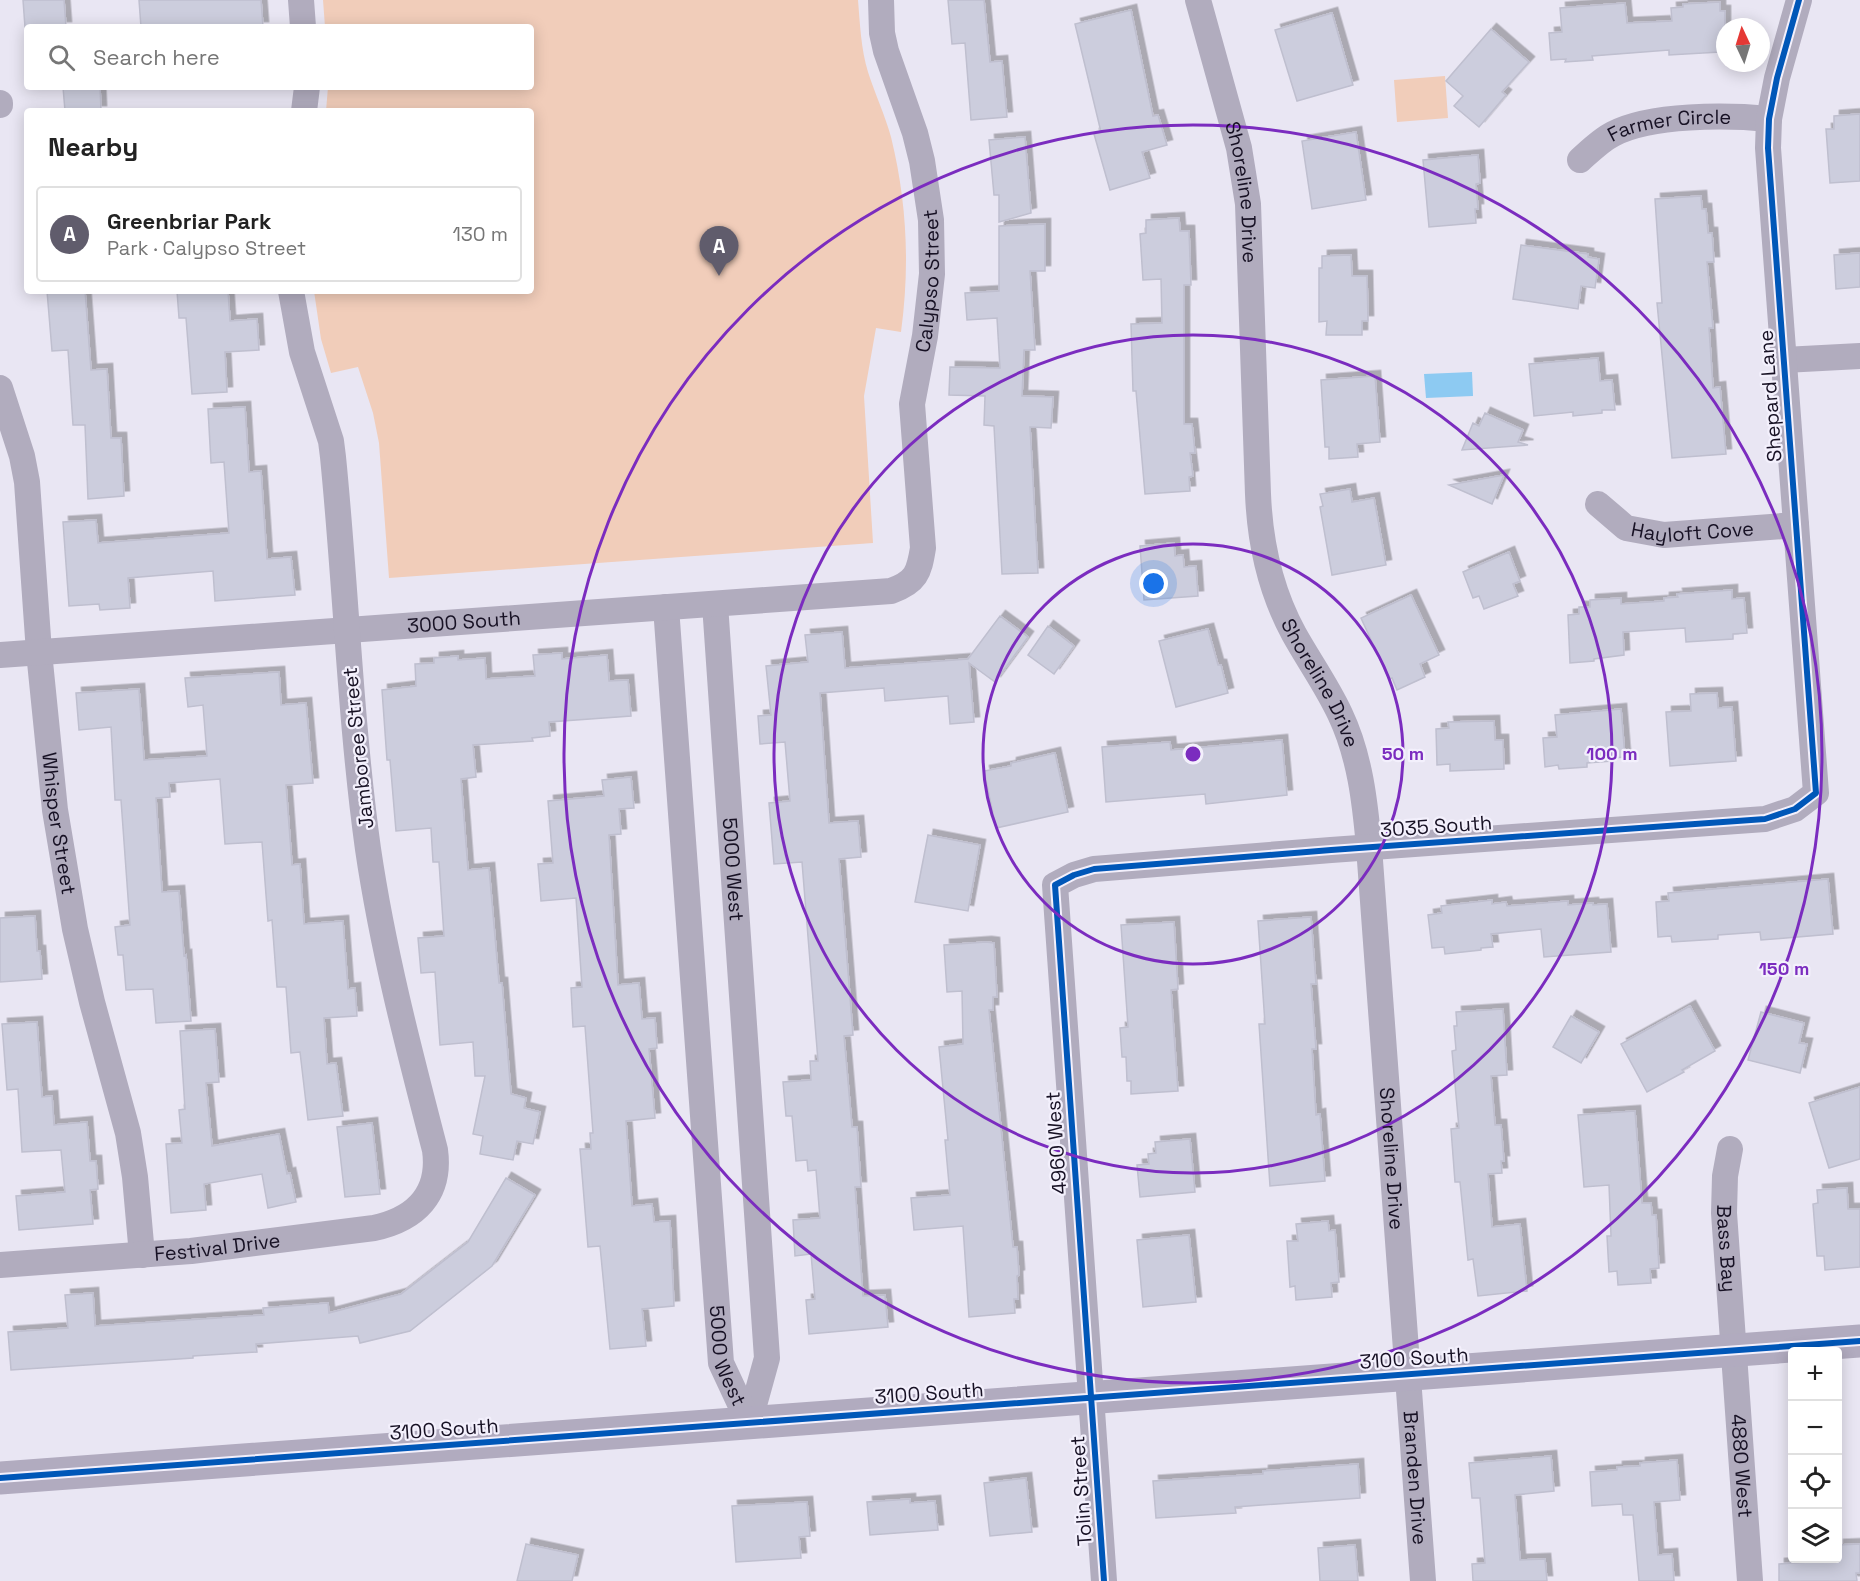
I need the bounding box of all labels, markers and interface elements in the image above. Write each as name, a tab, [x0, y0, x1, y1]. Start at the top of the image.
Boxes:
north arrow	[1716, 18, 1770, 72]
search box	[24, 24, 534, 90]
icon: search	[45, 41, 78, 74]
text: Search here	[93, 43, 220, 71]
street label: Farmer Circle	[1603, 104, 1731, 148]
street label: Shoreline Drive	[1219, 118, 1263, 264]
text: Nearby	[48, 130, 138, 164]
text: Greenbriar Park	[107, 207, 271, 235]
street label: Calypso Street	[909, 208, 945, 355]
text: A	[63, 221, 76, 247]
text: 130 m	[452, 221, 508, 247]
pin: A	[700, 226, 738, 276]
text: Park · Calypso Street	[107, 235, 306, 261]
street label: Shepard Lane	[1752, 329, 1788, 463]
street label: Hayloft Cove	[1629, 515, 1755, 548]
your location	[1139, 569, 1168, 598]
street label: 3000 South	[406, 605, 522, 639]
street label: Shoreline Drive	[1275, 614, 1365, 751]
street label: Jamboree Street	[337, 666, 379, 830]
text: 50 m	[1382, 742, 1424, 765]
text: 100 m	[1586, 742, 1638, 765]
centre of rings	[1183, 744, 1203, 764]
street label: Whisper Street	[36, 751, 82, 897]
street label: 3035 South	[1379, 809, 1493, 843]
street label: 5000 West	[717, 817, 750, 922]
text: 150 m	[1759, 957, 1809, 980]
street label: Shoreline Drive	[1374, 1086, 1410, 1231]
street label: 4960 West	[1039, 1091, 1073, 1195]
street label: Bass Bay	[1711, 1204, 1743, 1293]
street label: Festival Drive	[153, 1227, 282, 1267]
street label: 5000 West	[704, 1304, 752, 1410]
street label: 3100 South	[1359, 1341, 1469, 1375]
map controls	[1788, 1347, 1842, 1563]
button: +	[1788, 1347, 1842, 1401]
street label: 3100 South	[874, 1376, 984, 1410]
button: −	[1788, 1401, 1842, 1455]
street label: Branden Drive	[1398, 1410, 1433, 1546]
street label: 3100 South	[389, 1412, 499, 1446]
street label: 4880 West	[1725, 1413, 1758, 1519]
street label: Tolin Street	[1064, 1435, 1098, 1547]
button: locate	[1788, 1455, 1842, 1509]
button: layers	[1788, 1509, 1842, 1563]

